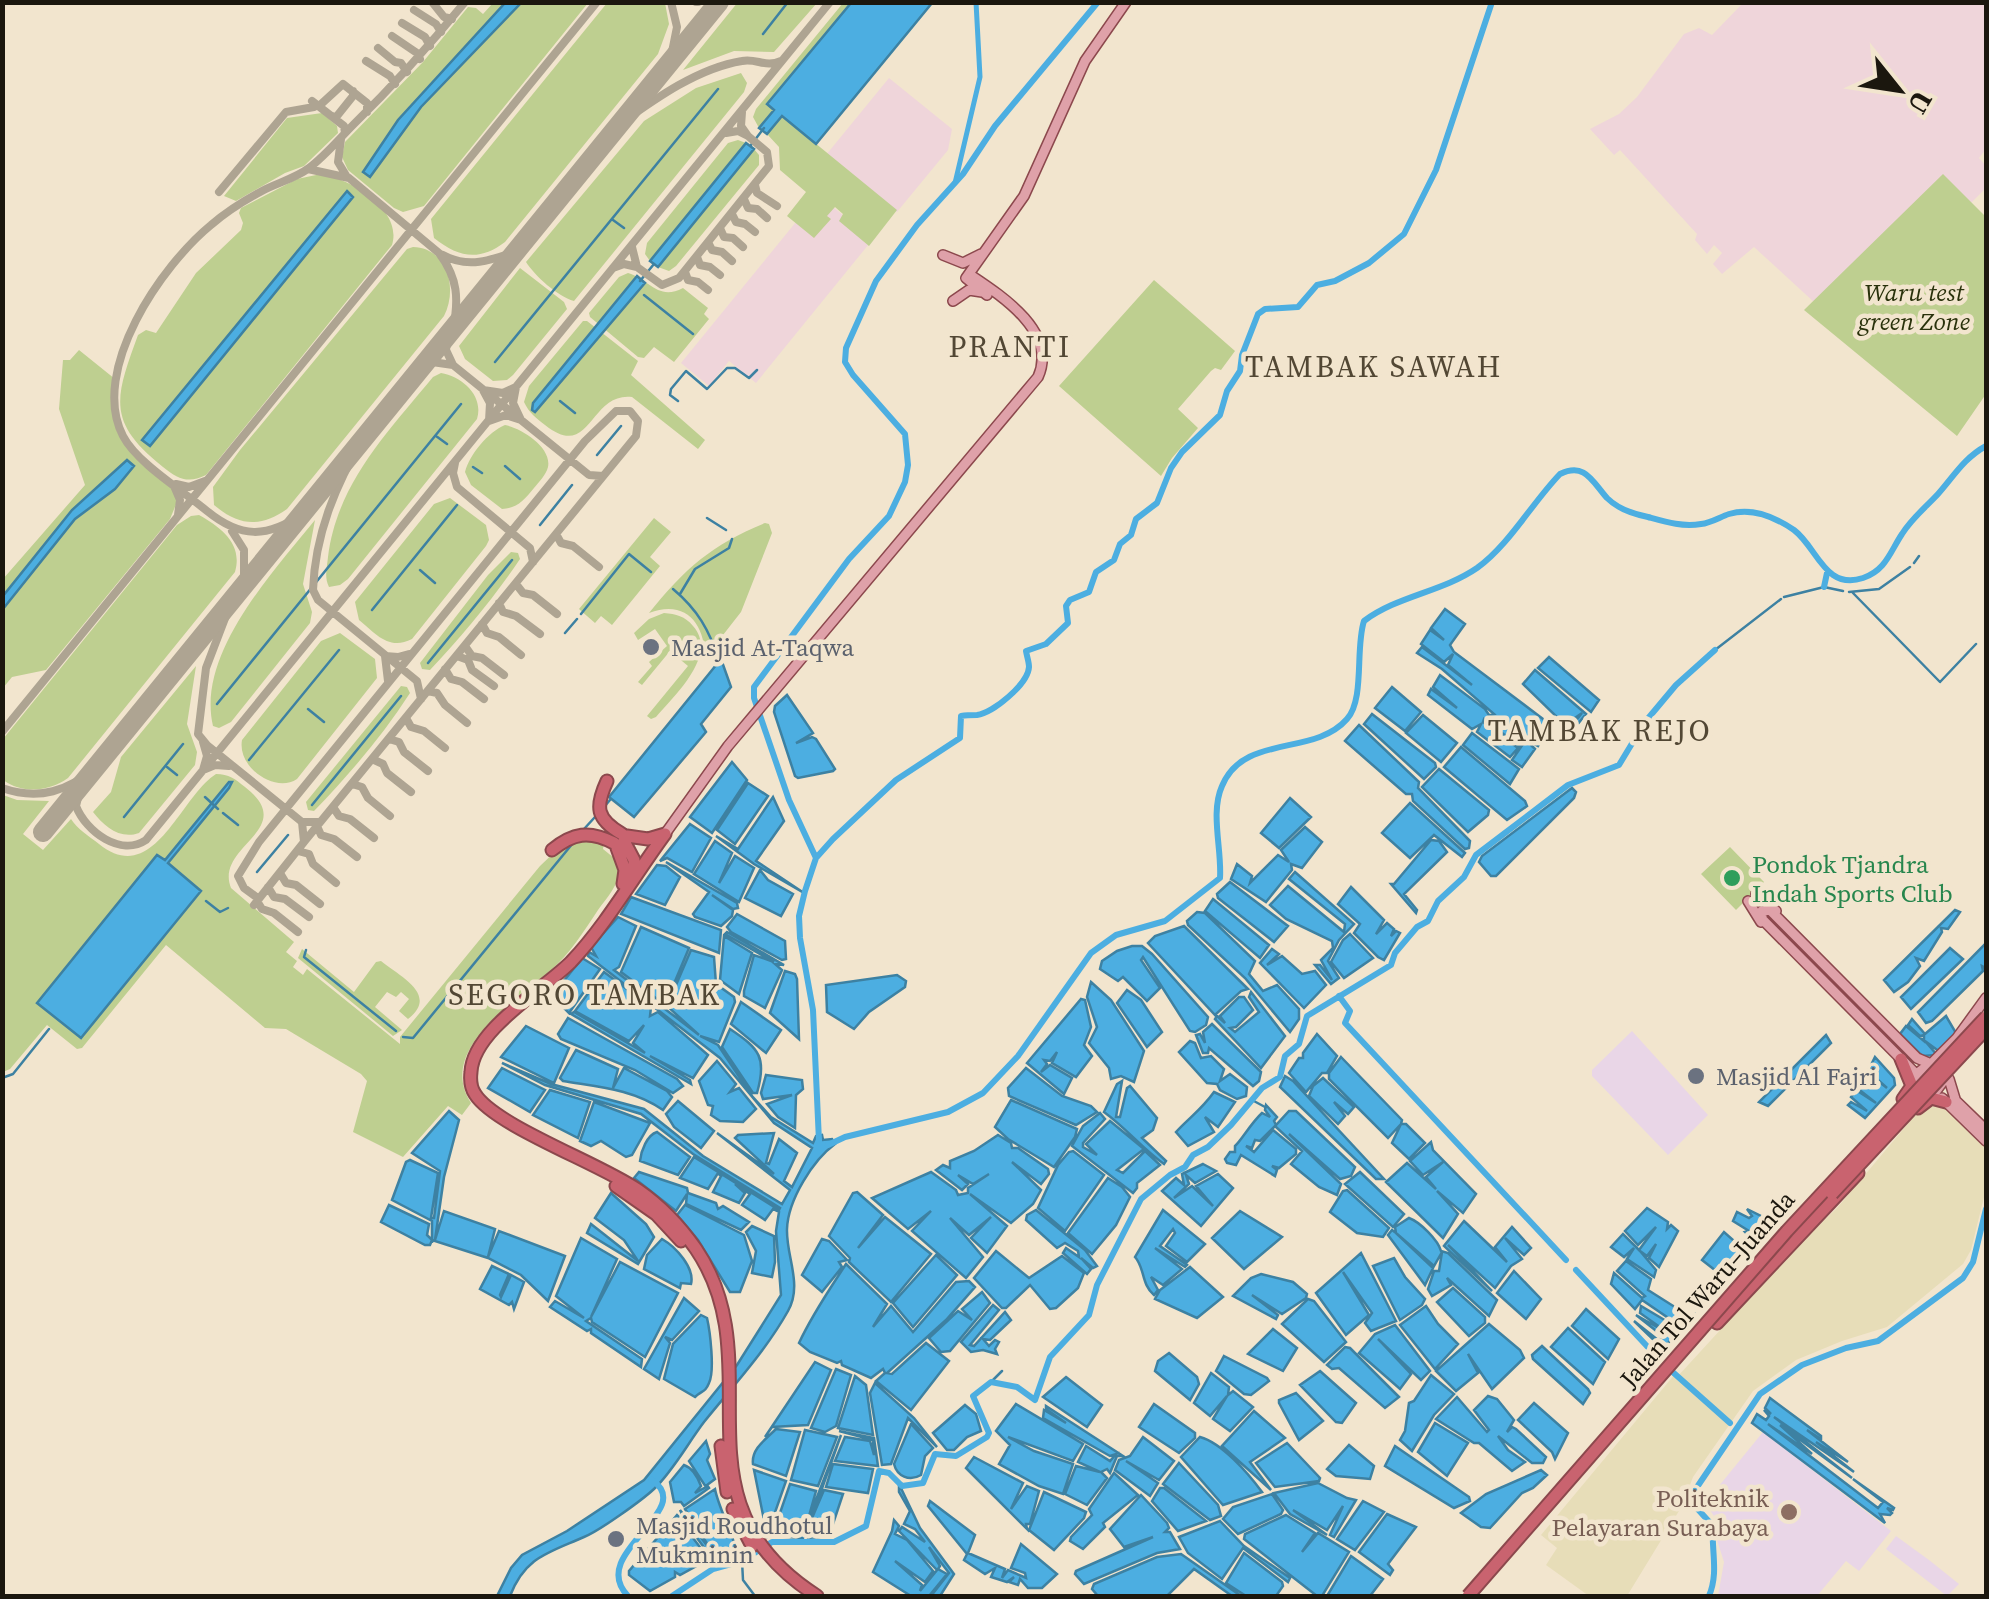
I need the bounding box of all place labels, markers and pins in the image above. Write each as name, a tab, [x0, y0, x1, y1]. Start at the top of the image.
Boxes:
place label: Masjid At-Taqwa	[671, 630, 854, 664]
marker: Masjid At-Taqwa	[640, 636, 662, 658]
place label: Pondok Tjandra Indah Sports Club	[1752, 847, 1953, 910]
marker: Pondok Tjandra Indah Sports Club	[1721, 867, 1743, 889]
place label: Masjid Al Fajri	[1716, 1059, 1877, 1093]
marker: Masjid Al Fajri	[1685, 1065, 1707, 1087]
place label: Politeknik Pelayaran Surabaya	[1552, 1481, 1769, 1544]
marker: Politeknik Pelayaran Surabaya	[1778, 1501, 1800, 1523]
place label: Masjid Roudhotul Mukminin	[636, 1508, 833, 1571]
marker: Masjid Roudhotul Mukminin	[605, 1528, 627, 1550]

